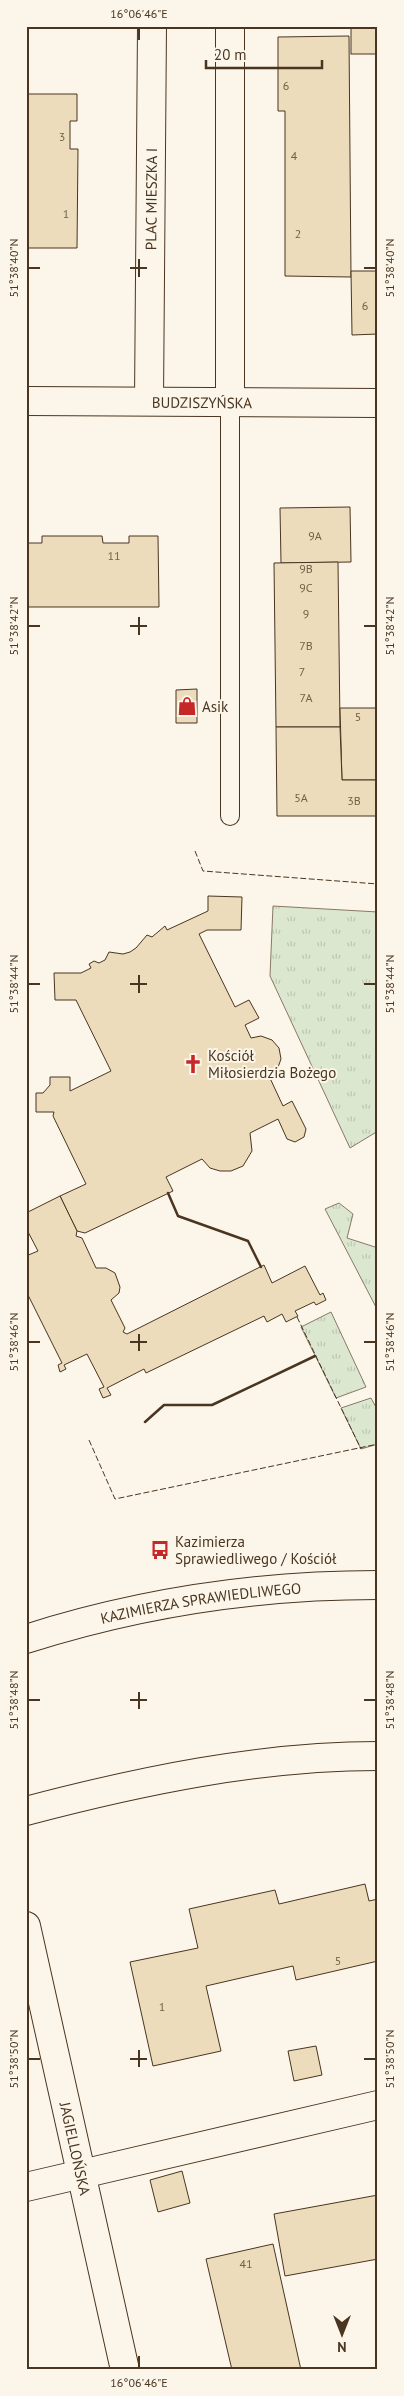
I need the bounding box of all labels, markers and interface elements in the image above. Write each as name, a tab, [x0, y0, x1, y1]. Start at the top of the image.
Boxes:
text: 16°06'46"E	[110, 6, 168, 21]
scale bar	[206, 38, 323, 70]
text: 20 m	[214, 45, 247, 64]
house number: 6	[283, 78, 289, 93]
house number: 3	[59, 129, 65, 144]
street label: PLAC MIESZKA I	[141, 148, 161, 250]
house number: 4	[291, 148, 298, 163]
house number: 1	[63, 206, 69, 221]
house number: 2	[295, 226, 301, 241]
text: 51°38'40"N	[6, 238, 21, 298]
text: 51°38'40"N	[382, 238, 397, 298]
house number: 6	[362, 298, 368, 313]
street label: BUDZISZYŃSKA	[152, 392, 252, 412]
house number: 9A	[308, 528, 322, 543]
house number: 11	[107, 548, 121, 563]
house number: 9B	[299, 561, 313, 576]
house number: 9C	[299, 580, 313, 595]
text: 51°38'42"N	[6, 596, 21, 656]
text: 51°38'42"N	[382, 596, 397, 656]
house number: 9	[303, 606, 309, 621]
house number: 7B	[299, 638, 313, 653]
house number: 7	[299, 664, 305, 679]
house number: 7A	[300, 690, 312, 705]
shop icon: Asik	[176, 695, 198, 717]
place label: Asik	[202, 697, 229, 716]
house number: 5	[355, 709, 361, 724]
house number: 5A	[294, 790, 308, 805]
house number: 3B	[347, 793, 361, 808]
text: 51°38'44"N	[6, 954, 21, 1014]
text: 51°38'44"N	[382, 954, 397, 1014]
place label: Kościół Miłosierdzia Bożego	[208, 1046, 336, 1082]
church icon: Kościół Miłosierdzia Bożego	[182, 1053, 204, 1075]
text: 51°38'46"N	[6, 1312, 21, 1372]
text: 51°38'46"N	[382, 1312, 397, 1372]
place label: Kazimierza Sprawiedliwego / Kościół	[175, 1532, 337, 1568]
bus stop icon: Kazimierza Sprawiedliwego / Kościół	[149, 1539, 171, 1561]
street label: KAZIMIERZA SPRAWIEDLIWEGO	[99, 1578, 302, 1627]
text: 51°38'48"N	[6, 1670, 21, 1730]
text: 51°38'48"N	[382, 1670, 397, 1730]
house number: 5	[335, 1953, 341, 1968]
house number: 1	[159, 1999, 165, 2014]
text: 51°38'50"N	[6, 2029, 21, 2089]
text: 51°38'50"N	[382, 2029, 397, 2089]
street label: JAGIELLOŃSKA	[56, 2099, 95, 2197]
house number: 41	[239, 2256, 253, 2271]
north arrow	[316, 2308, 366, 2358]
text: N	[337, 2338, 347, 2356]
text: 16°06'46"E	[110, 2375, 168, 2390]

